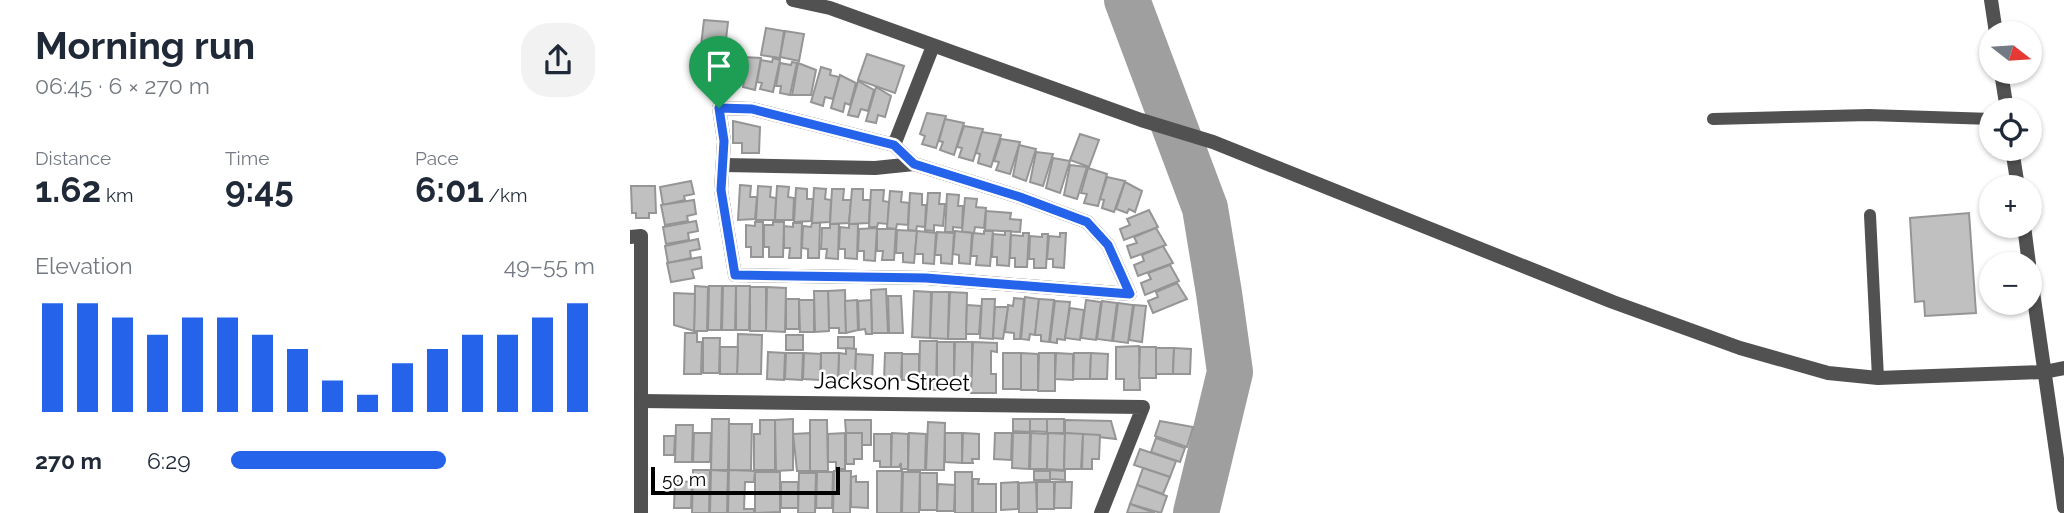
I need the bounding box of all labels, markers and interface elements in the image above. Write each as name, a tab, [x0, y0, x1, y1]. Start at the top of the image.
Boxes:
north arrow	[1979, 21, 2042, 84]
map controls	[1979, 21, 2042, 315]
text: Morning run	[35, 23, 255, 68]
button: share	[521, 23, 595, 97]
pin	[689, 36, 749, 108]
icon: arrive	[700, 47, 738, 85]
text: 06:45 · 6 × 270 m	[35, 72, 210, 99]
button: locate	[1979, 98, 2042, 161]
text: Distance	[35, 147, 111, 169]
text: Time	[225, 147, 269, 169]
text: Pace	[415, 147, 459, 169]
text: 1.62	[35, 169, 101, 210]
text: 9:45	[225, 169, 294, 210]
text: 6:01	[415, 169, 484, 210]
button: +	[1979, 175, 2042, 238]
text: km	[101, 184, 134, 206]
text: /km	[484, 184, 528, 206]
text: Elevation	[35, 252, 133, 279]
text: 49–55 m	[504, 252, 595, 279]
button: −	[1979, 252, 2042, 315]
street label: Jackson Street	[814, 366, 971, 396]
text: 270 m	[35, 447, 102, 474]
text: 6:29	[147, 447, 191, 474]
scale bar	[651, 464, 840, 496]
text: 50 m	[662, 468, 706, 490]

